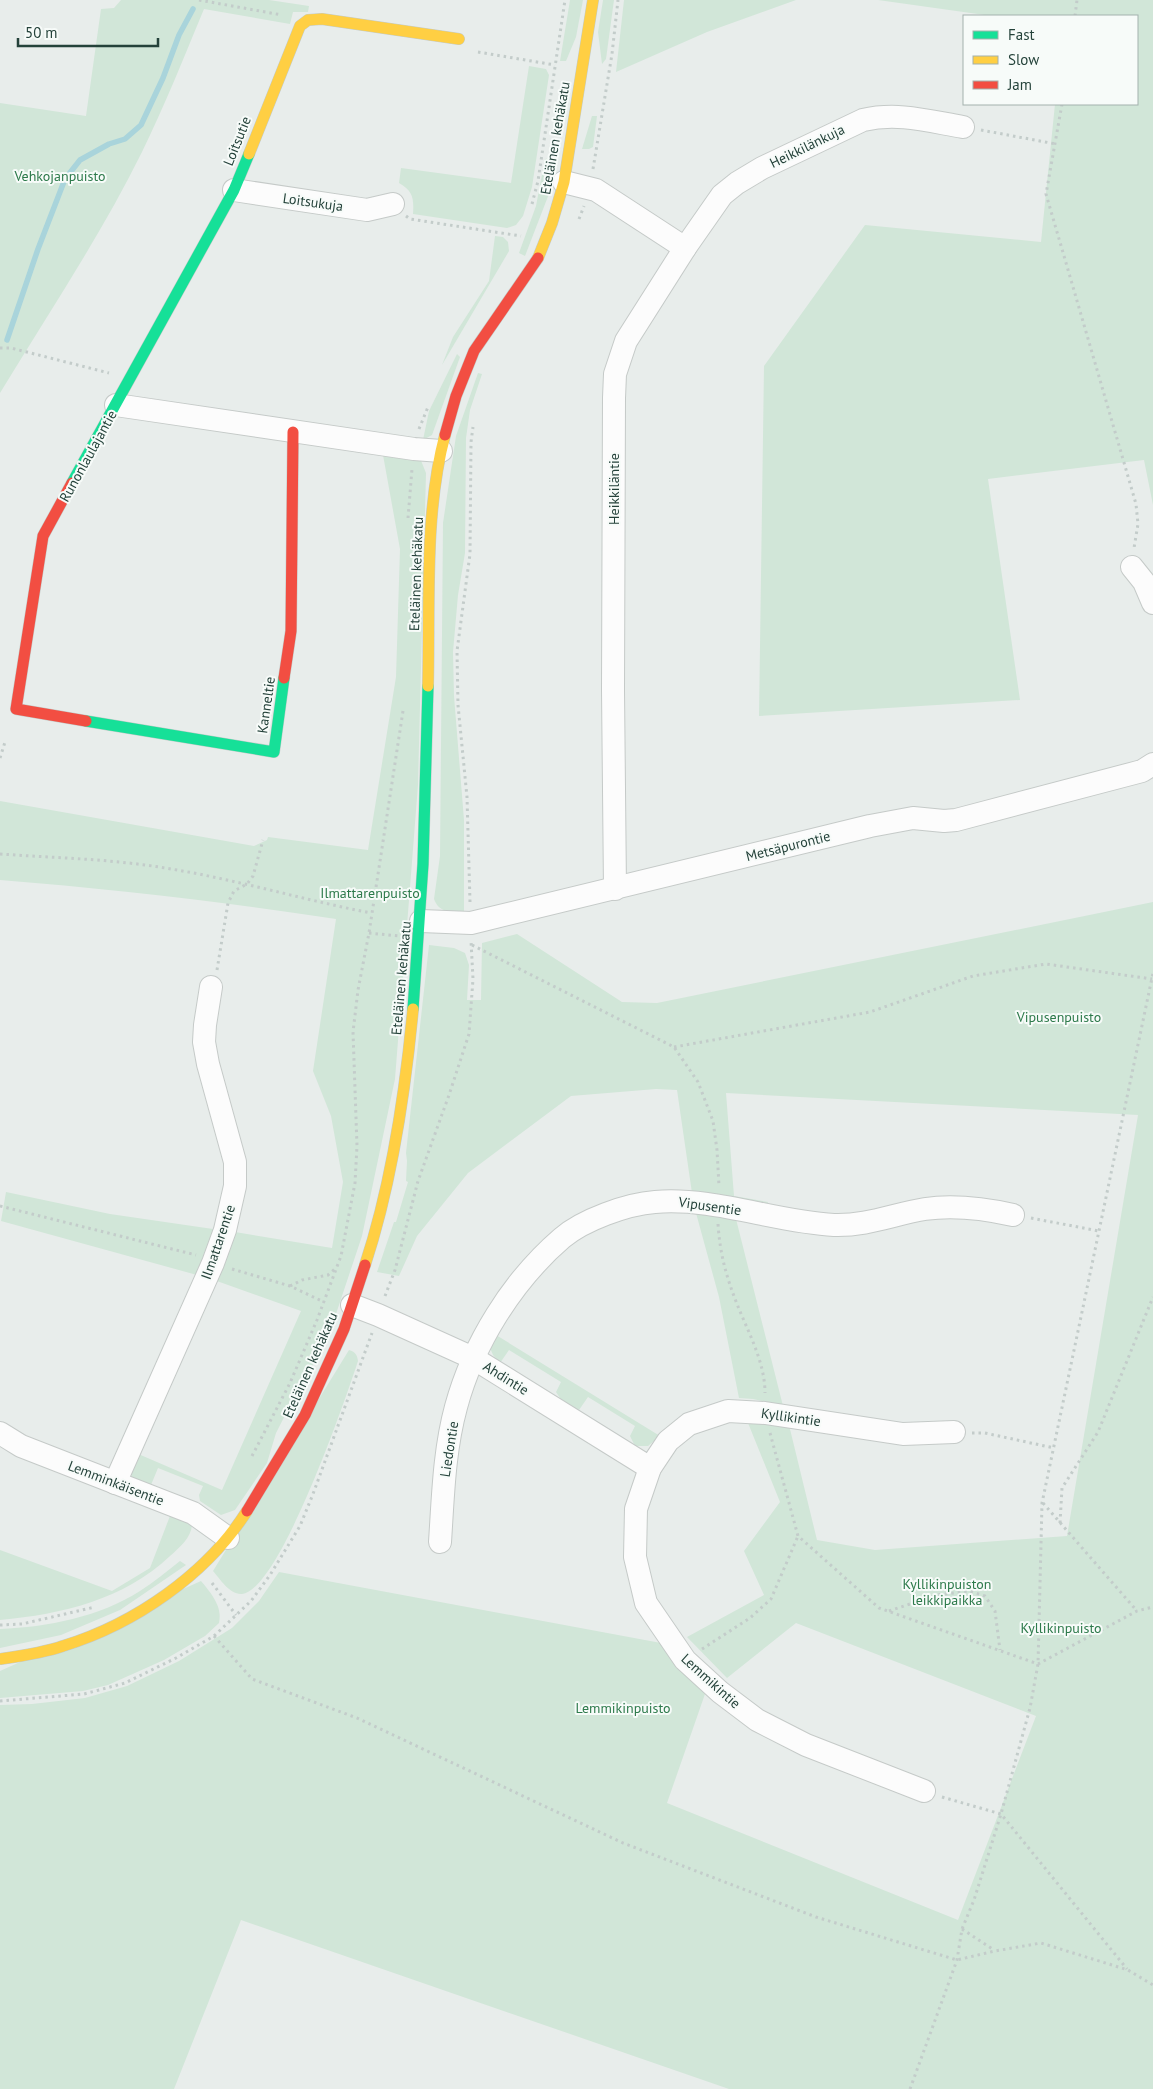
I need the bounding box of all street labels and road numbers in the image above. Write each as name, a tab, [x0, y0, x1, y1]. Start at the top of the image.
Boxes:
street label: Eteläinen kehäkatu	[536, 80, 574, 196]
street label: Loitsutie	[219, 114, 255, 168]
street label: Heikkilänkuja	[767, 120, 847, 172]
street label: Loitsukuja	[282, 189, 344, 215]
street label: Runonlaulajantie	[55, 407, 121, 505]
street label: Heikkiläntie	[605, 453, 623, 525]
street label: Eteläinen kehäkatu	[405, 517, 427, 631]
street label: Kanneltie	[253, 675, 279, 735]
street label: Metsäpurontie	[744, 827, 832, 865]
street label: Eteläinen kehäkatu	[387, 920, 415, 1036]
street label: Vipusentie	[677, 1193, 743, 1219]
street label: Ilmattarentie	[197, 1202, 239, 1282]
street label: Eteläinen kehäkatu	[279, 1309, 341, 1421]
street label: Ahdintie	[480, 1357, 532, 1399]
street label: Kyllikintie	[760, 1404, 822, 1430]
street label: Liedontie	[436, 1420, 462, 1478]
street label: Lemminkäisentie	[65, 1456, 167, 1510]
street label: Lemmikintie	[678, 1650, 744, 1712]

